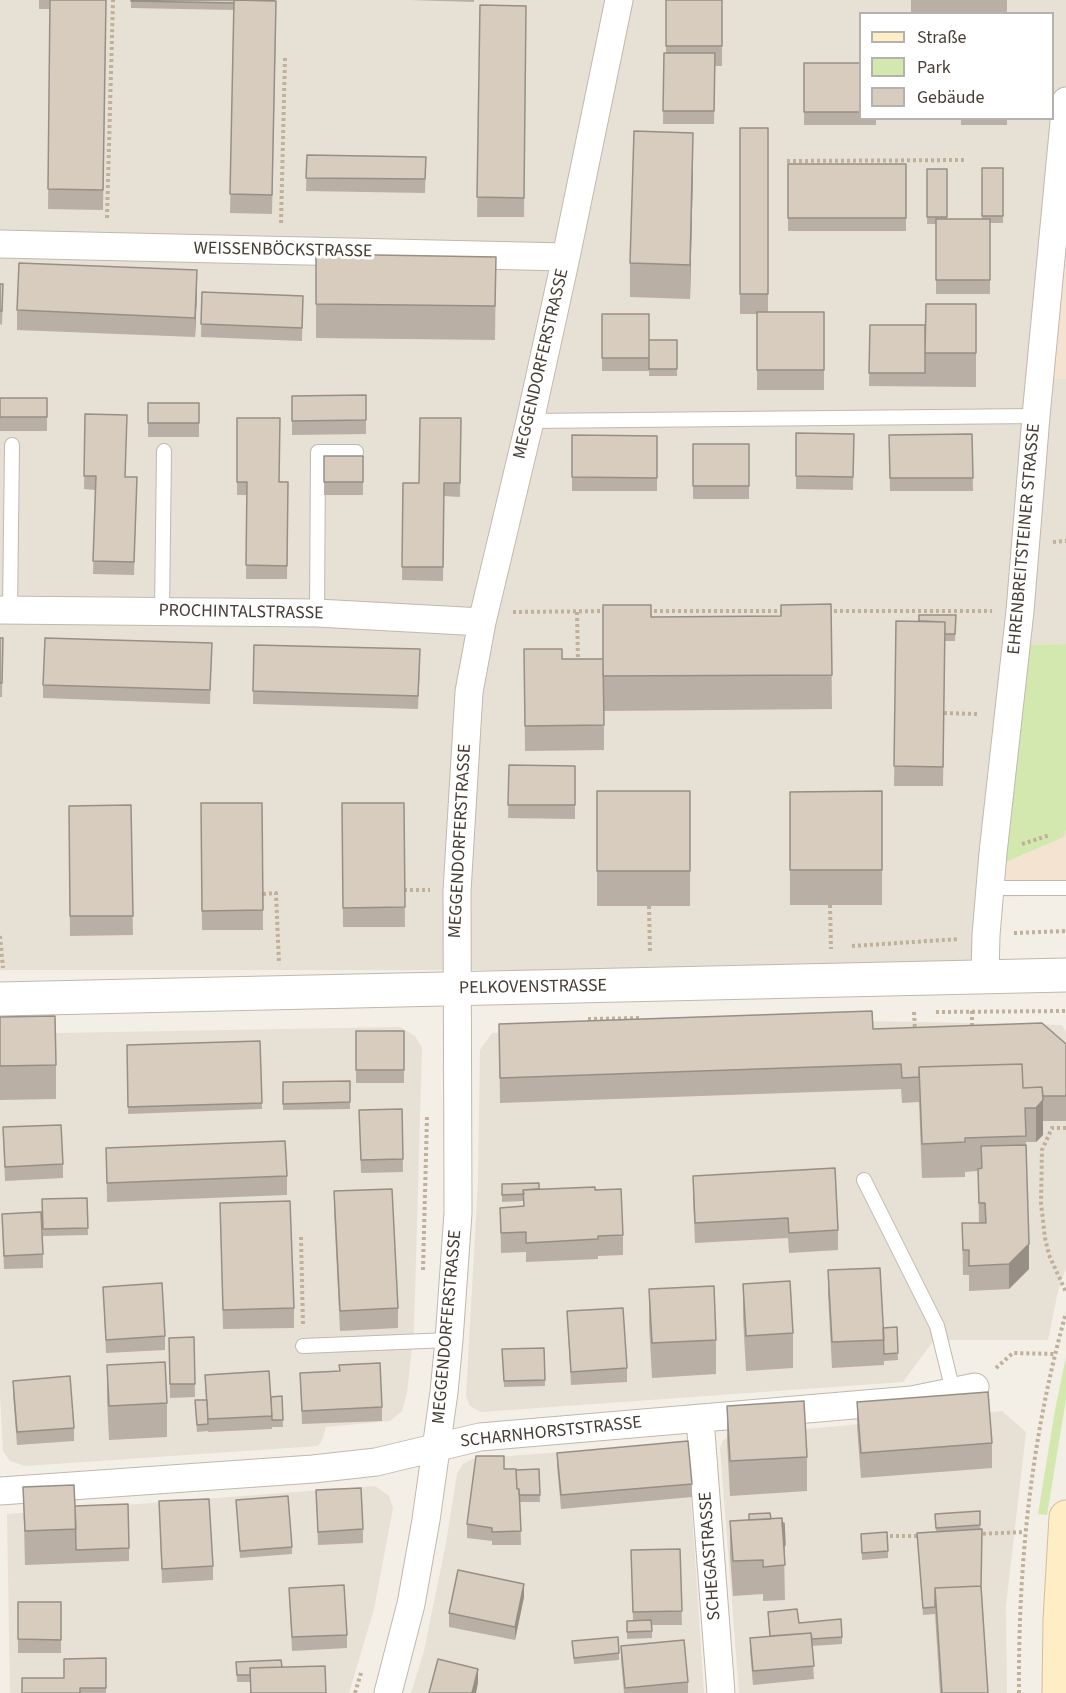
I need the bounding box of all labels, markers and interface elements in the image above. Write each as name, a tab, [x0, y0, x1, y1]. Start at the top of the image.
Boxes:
legend	[859, 12, 1054, 120]
text: Straße	[917, 25, 966, 50]
text: Park	[917, 55, 951, 80]
text: Gebäude	[917, 85, 985, 110]
street label: WEISSENBÖCKSTRASSE	[193, 239, 373, 263]
street label: MEGGENDORFERSTRASSE	[510, 267, 574, 461]
street label: EHRENBREITSTEINER STRASSE	[1004, 423, 1046, 655]
street label: PROCHINTALSTRASSE	[158, 601, 324, 625]
street label: MEGGENDORFERSTRASSE	[445, 743, 477, 939]
street label: PELKOVENSTRASSE	[459, 976, 607, 1000]
street label: MEGGENDORFERSTRASSE	[429, 1229, 467, 1425]
street label: SCHARNHORSTSTRASSE	[459, 1413, 643, 1453]
street label: SCHEGASTRASSE	[696, 1491, 726, 1621]

